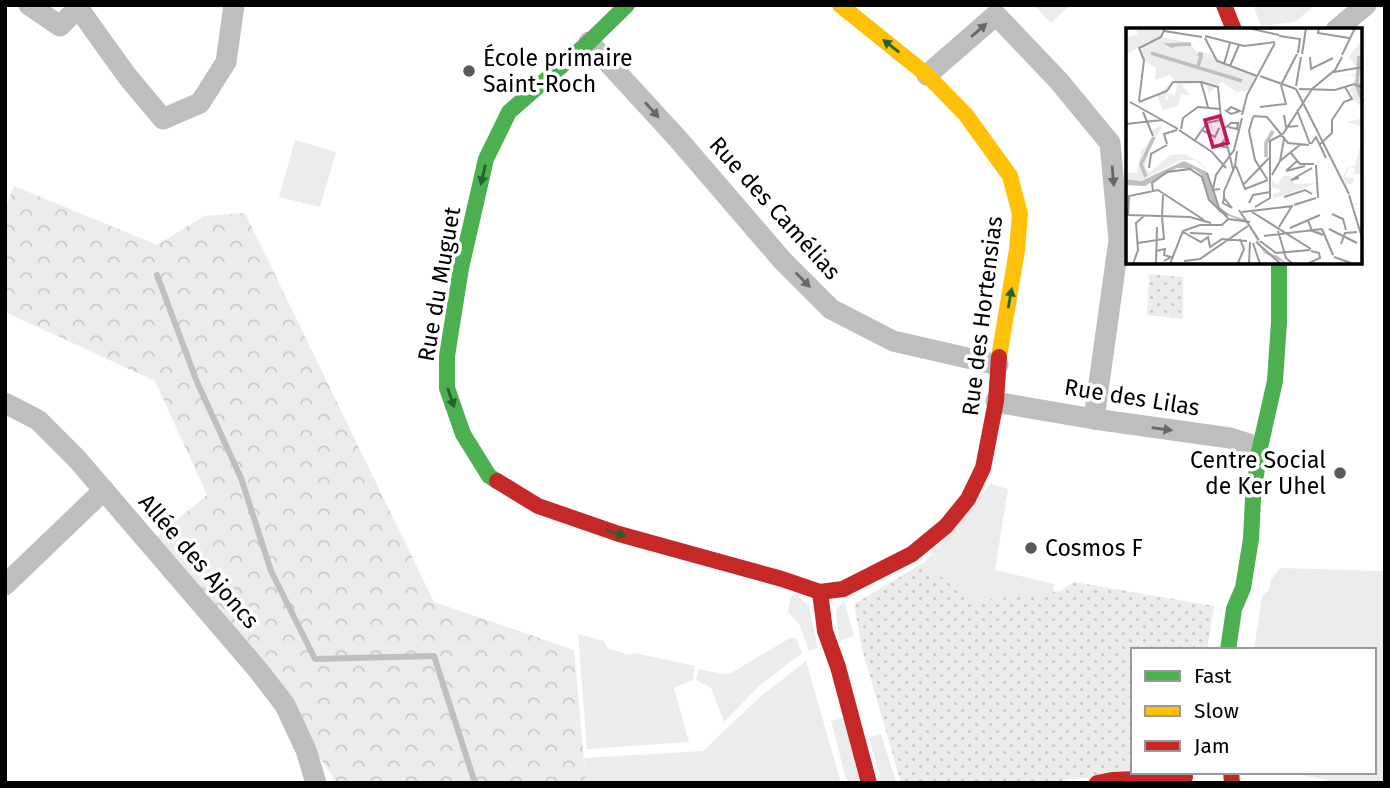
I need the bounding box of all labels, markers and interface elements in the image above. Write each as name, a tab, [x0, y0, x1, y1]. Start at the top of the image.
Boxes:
one-way arrow	[970, 23, 987, 38]
inset map	[1126, 28, 1362, 264]
one-way arrow	[882, 39, 900, 54]
place label: École primaire Saint-Roch	[483, 43, 633, 98]
marker: École primaire Saint-Roch	[461, 63, 477, 79]
one-way arrow	[644, 101, 660, 119]
street label: Rue des Camélias	[703, 131, 847, 285]
one-way arrow	[477, 164, 488, 186]
one-way arrow	[1108, 165, 1119, 187]
street label: Rue du Muguet	[412, 204, 466, 363]
street label: Rue des Hortensias	[956, 214, 1008, 418]
one-way arrow	[794, 272, 811, 289]
one-way arrow	[1005, 287, 1016, 309]
street label: Rue des Lilas	[1062, 372, 1202, 422]
one-way arrow	[446, 388, 457, 409]
one-way arrow	[1151, 423, 1173, 434]
place label: Centre Social de Ker Uhel	[1190, 446, 1326, 500]
marker: Centre Social de Ker Uhel	[1332, 465, 1348, 481]
street label: Allée des Ajoncs	[133, 488, 265, 634]
one-way arrow	[606, 528, 627, 539]
place label: Cosmos F	[1045, 534, 1143, 562]
marker: Cosmos F	[1023, 540, 1039, 556]
legend	[1131, 648, 1376, 774]
text: Fast	[1194, 663, 1232, 689]
text: Slow	[1194, 698, 1239, 724]
text: Jam	[1194, 733, 1230, 759]

